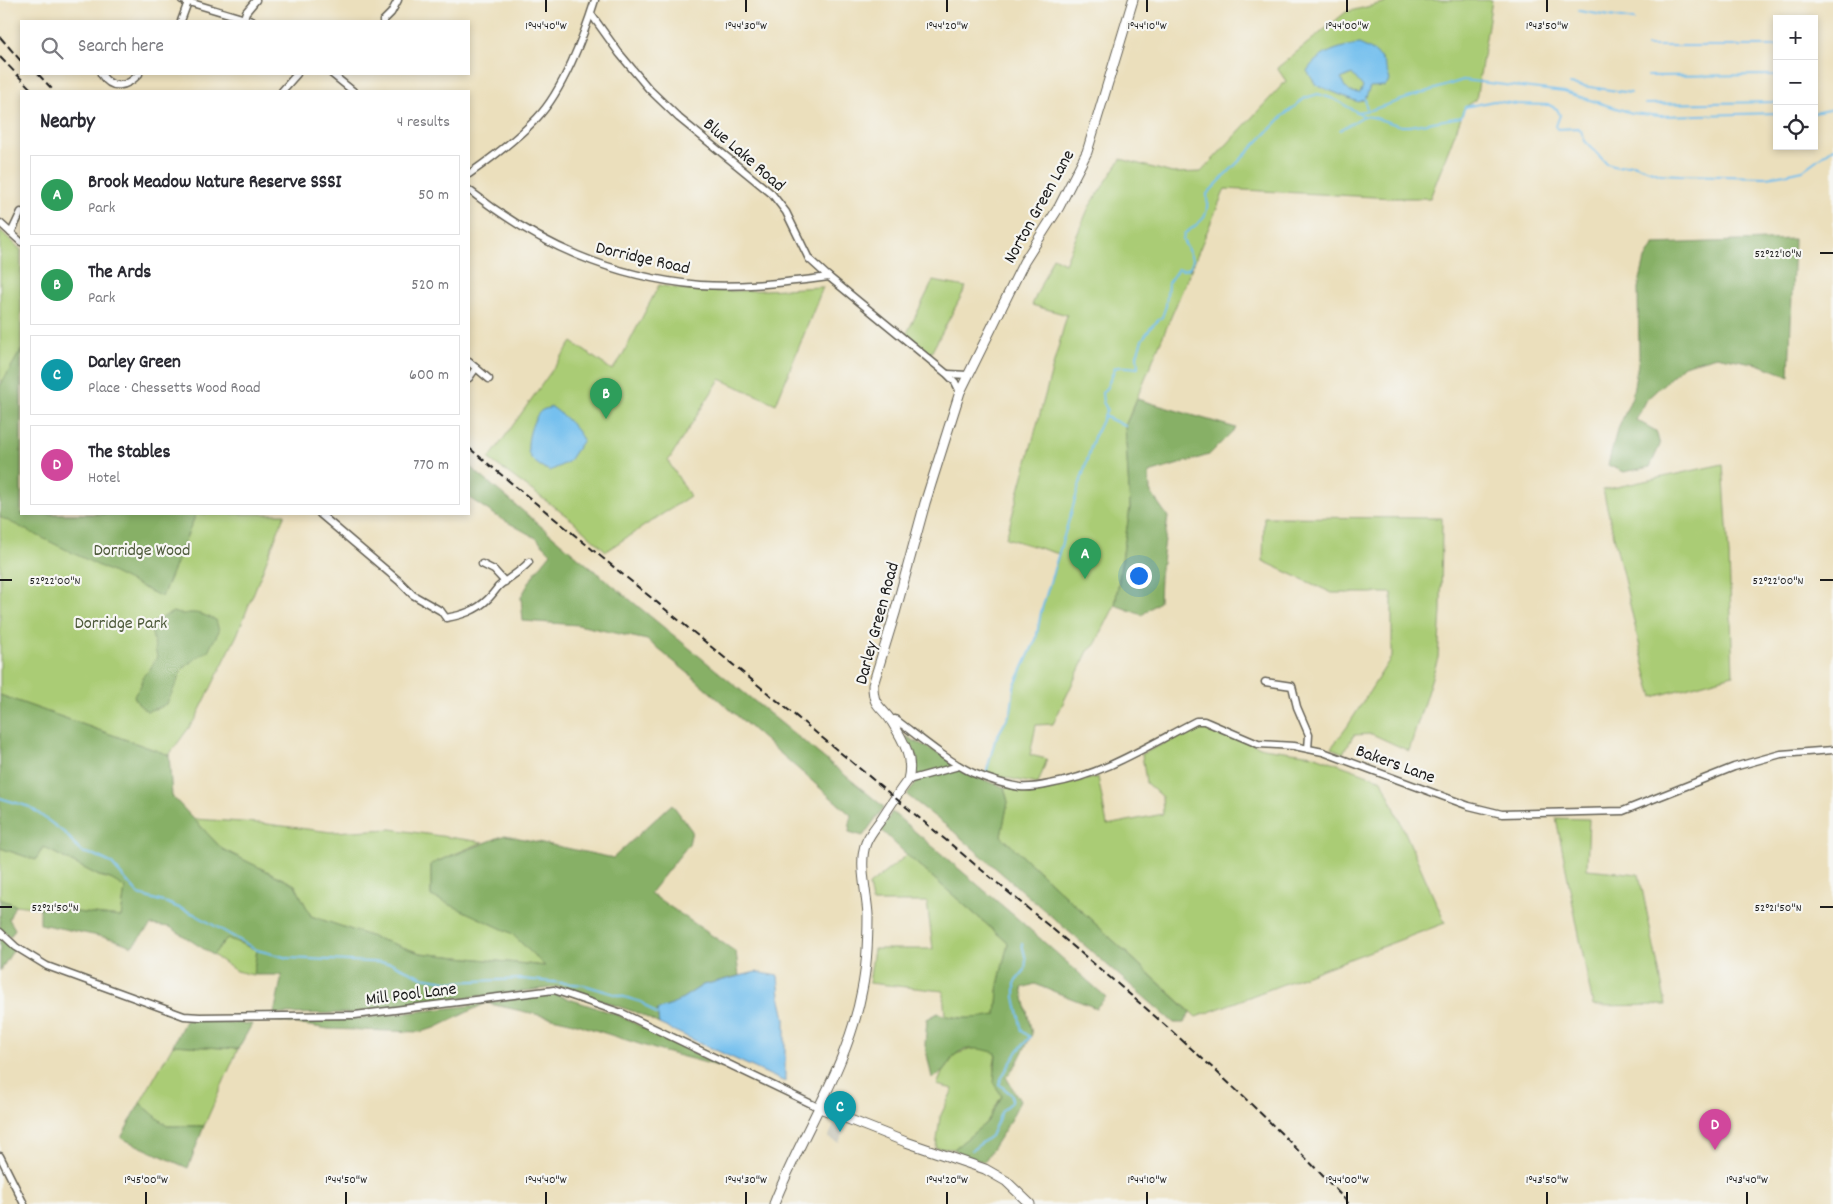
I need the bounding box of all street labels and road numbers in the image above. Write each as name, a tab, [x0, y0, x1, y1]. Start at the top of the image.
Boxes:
street label: Blue Lake Road	[697, 113, 790, 199]
street label: Norton Green Lane	[999, 146, 1082, 269]
street label: Dorridge Road	[593, 236, 692, 282]
street label: Darley Green Road	[850, 560, 907, 688]
street label: Bakers Lane	[1352, 739, 1438, 791]
street label: Mill Pool Lane	[365, 978, 458, 1013]

